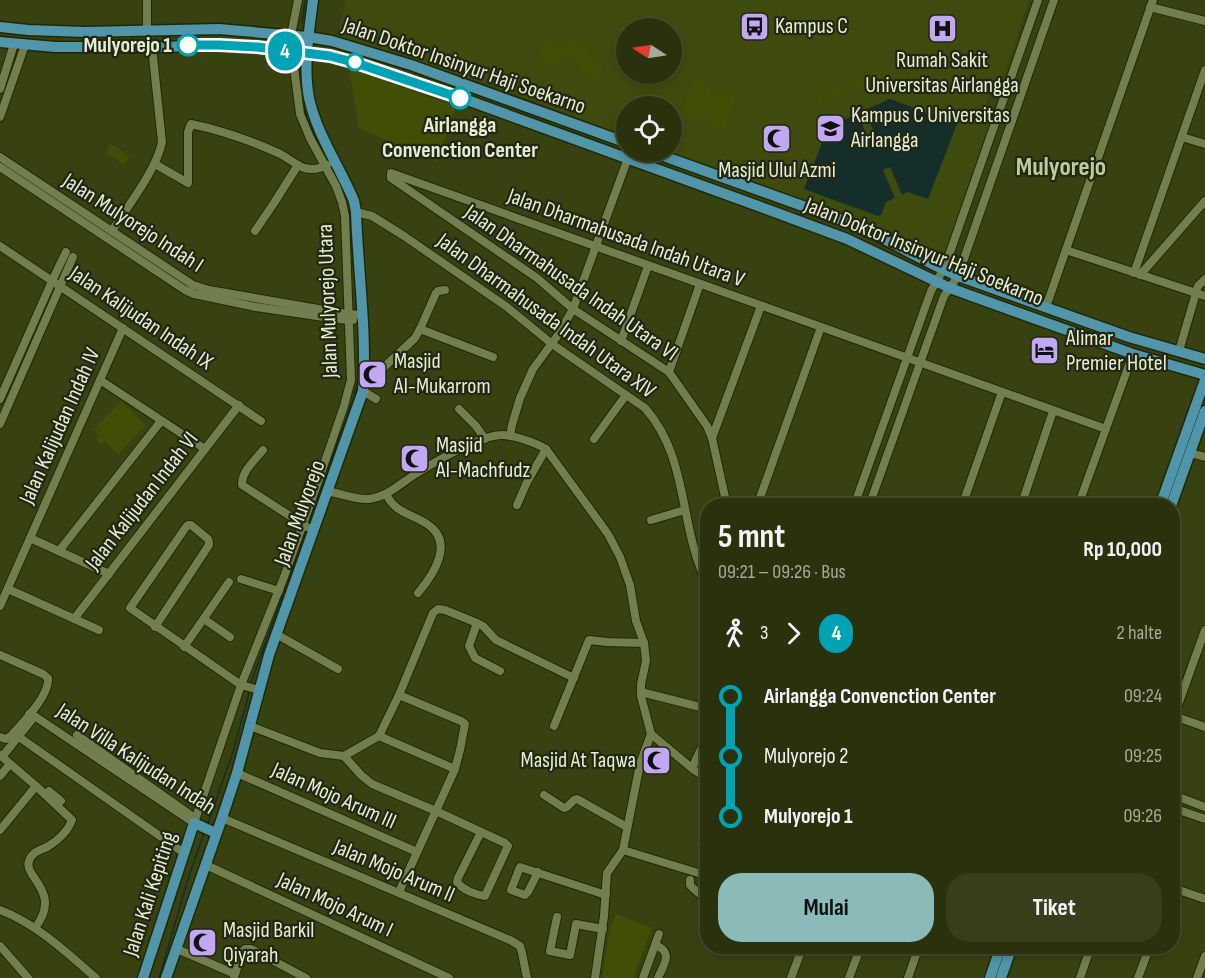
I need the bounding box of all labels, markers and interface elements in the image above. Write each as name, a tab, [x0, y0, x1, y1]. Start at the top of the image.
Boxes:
bus stop icon: Kampus C	[738, 10, 770, 42]
street label: Jalan Doktor Insinyur Haji Soekarno	[338, 11, 589, 120]
hospital icon: Rumah Sakit Universitas Airlangga	[926, 12, 958, 44]
place label: Kampus C	[775, 13, 848, 40]
north arrow	[616, 18, 682, 84]
map controls	[616, 18, 682, 162]
place label: Mulyorejo 1	[83, 32, 172, 59]
line badge: 4	[266, 32, 304, 70]
marker: Mulyorejo 1	[177, 34, 199, 56]
text: 4	[280, 39, 290, 64]
place label: Rumah Sakit Universitas Airlangga	[865, 47, 1019, 99]
unlabelled marker	[346, 53, 364, 71]
marker: Airlangga Convenction Center	[449, 87, 471, 109]
button: locate	[616, 96, 682, 162]
place label: Kampus C Universitas Airlangga	[850, 102, 1010, 154]
place label: Airlangga Convenction Center	[382, 112, 538, 164]
school or university icon: Kampus C Universitas Airlangga	[814, 112, 846, 144]
mosque icon: Masjid Ulul Azmi	[761, 122, 793, 154]
district label: Mulyorejo	[1016, 152, 1106, 183]
place label: Masjid Ulul Azmi	[718, 157, 836, 184]
street label: Jalan Mulyorejo Indah I	[57, 167, 208, 279]
street label: Jalan Dharmahusada Indah Utara V	[503, 182, 748, 294]
street label: Jalan Doktor Insinyur Haji Soekarno	[800, 191, 1047, 312]
street label: Jalan Dharmahusada Indah Utara VI	[458, 198, 683, 367]
street label: Jalan Mulyorejo Utara	[312, 224, 344, 379]
street label: Jalan Dharmahusada Indah Utara XIV	[430, 227, 661, 405]
street label: Jalan Kalijudan Indah IX	[63, 259, 218, 376]
place label: Alimar Premier Hotel	[1065, 325, 1167, 377]
hotel icon: Alimar Premier Hotel	[1029, 335, 1061, 367]
street label: Jalan Kalijudan Indah IV	[13, 344, 107, 509]
place label: Masjid Al-Mukarrom	[393, 348, 491, 400]
mosque icon: Masjid Al-Mukarrom	[357, 358, 389, 390]
street label: Jalan Kalijudan Indah VI	[79, 427, 204, 576]
place label: Masjid Al-Machfudz	[435, 432, 530, 484]
mosque icon: Masjid Al-Machfudz	[399, 442, 431, 474]
street label: Jalan Mulyorejo	[268, 457, 332, 570]
text: 5 mnt	[718, 517, 785, 557]
text: Rp 10,000	[1083, 536, 1162, 563]
text: 09:21 – 09:26 · Bus	[718, 560, 846, 584]
icon: walk	[718, 617, 751, 650]
icon: forward	[777, 617, 810, 650]
text: 3	[760, 621, 768, 645]
text: 4	[831, 621, 841, 646]
text: 2 halte	[1117, 621, 1162, 645]
text: Airlangga Convenction Center	[764, 683, 996, 710]
text: 09:24	[1124, 684, 1162, 708]
street label: Jalan Villa Kalijudan Indah	[51, 697, 221, 820]
text: Mulyorejo 2	[764, 743, 848, 770]
mosque icon: Masjid At Taqwa	[641, 744, 673, 776]
text: 09:25	[1124, 744, 1162, 768]
place label: Masjid At Taqwa	[521, 747, 636, 774]
street label: Jalan Mojo Arum III	[267, 756, 400, 835]
text: Mulyorejo 1	[764, 803, 853, 830]
text: 09:26	[1123, 804, 1162, 828]
street label: Jalan Kali Kepiting	[117, 828, 183, 961]
street label: Jalan Mojo Arum II	[329, 834, 459, 908]
street label: Jalan Mojo Arum I	[273, 867, 397, 943]
button: Mulai	[718, 873, 934, 942]
button: Tiket	[946, 873, 1162, 942]
place label: Masjid Barkil Qiyarah	[223, 917, 314, 969]
mosque icon: Masjid Barkil Qiyarah	[186, 927, 218, 959]

